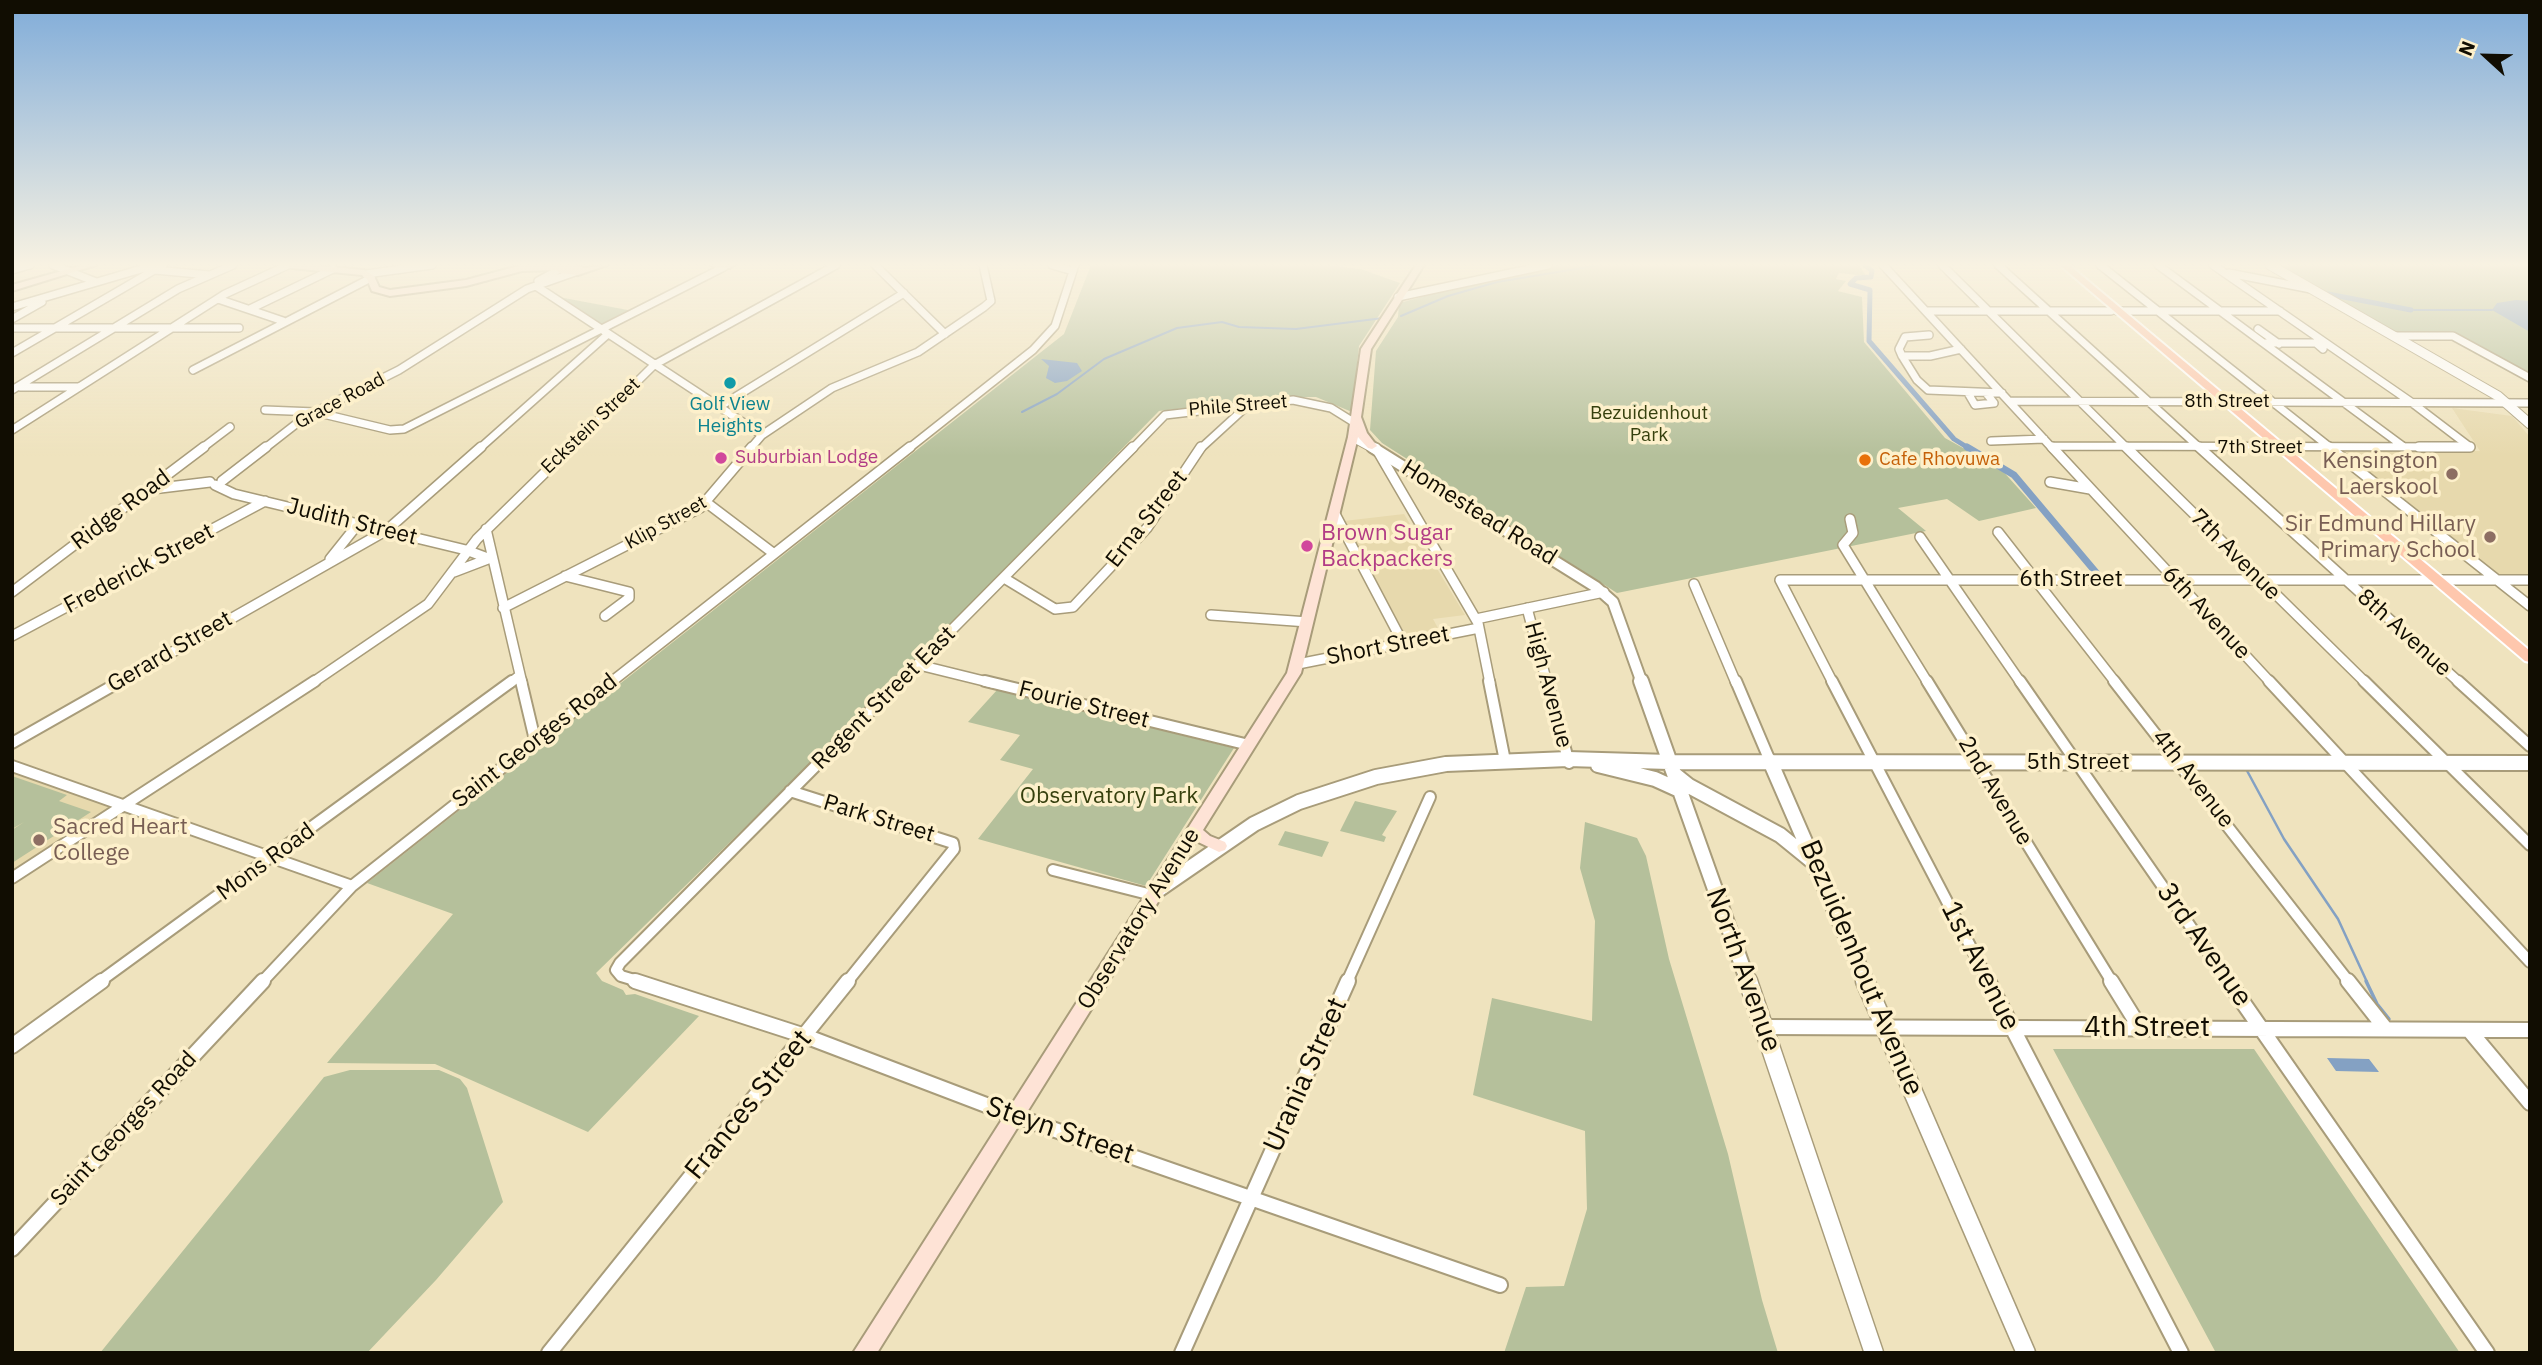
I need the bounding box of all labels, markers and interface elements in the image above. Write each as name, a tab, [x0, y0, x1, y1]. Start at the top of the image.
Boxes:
north arrow	[2451, 21, 2521, 91]
text: N	[2453, 37, 2480, 59]
street label: Grace Road	[291, 368, 389, 434]
street label: Eckstein Street	[537, 373, 645, 479]
marker: Golf View Heights	[722, 375, 738, 391]
street label: Phile Street	[1188, 390, 1288, 422]
street label: 8th Street	[2184, 391, 2270, 413]
place label: Golf View Heights	[690, 394, 770, 438]
park label: Bezuidenhout Park	[1590, 403, 1708, 447]
street label: 7th Street	[2217, 437, 2303, 459]
place label: Suburbian Lodge	[735, 447, 878, 469]
place label: Kensington Laerskool	[2322, 447, 2438, 501]
place label: Cafe Rhovuwa	[1879, 449, 2000, 471]
marker: Suburbian Lodge	[713, 450, 729, 466]
marker: Cafe Rhovuwa	[1857, 452, 1873, 468]
street label: Homestead Road	[1396, 454, 1562, 572]
street label: Ridge Road	[66, 464, 176, 556]
street label: Erna Street	[1101, 465, 1193, 573]
marker: Kensington Laerskool	[2444, 466, 2460, 482]
street label: Klip Street	[621, 491, 711, 555]
street label: Judith Street	[284, 492, 420, 552]
street label: 7th Avenue	[2184, 504, 2286, 606]
place label: Sir Edmund Hillary Primary School	[2285, 510, 2476, 564]
street label: Frederick Street	[59, 518, 219, 620]
place label: Brown Sugar Backpackers	[1321, 519, 1453, 573]
marker: Sir Edmund Hillary Primary School	[2482, 529, 2498, 545]
marker: Brown Sugar Backpackers	[1299, 538, 1315, 554]
street label: 6th Avenue	[2156, 561, 2256, 665]
street label: 6th Street	[2019, 565, 2123, 593]
street label: 8th Avenue	[2351, 584, 2457, 682]
street label: Gerard Street	[103, 605, 237, 699]
street label: High Avenue	[1518, 619, 1578, 751]
street label: Regent Street East	[807, 621, 961, 775]
street label: Short Street	[1324, 621, 1452, 671]
street label: Saint Georges Road	[447, 668, 623, 814]
street label: Fourie Street	[1016, 675, 1152, 735]
street label: 4th Avenue	[2146, 724, 2240, 834]
street label: 2nd Avenue	[1952, 731, 2038, 851]
street label: 5th Street	[2026, 748, 2130, 776]
park label: Observatory Park	[1020, 782, 1198, 810]
street label: Park Street	[820, 789, 938, 849]
place label: Sacred Heart College	[53, 813, 188, 867]
street label: Mons Road	[212, 817, 320, 907]
street label: Observatory Avenue	[1072, 823, 1206, 1015]
marker: Sacred Heart College	[31, 832, 47, 848]
street label: Bezuidenhout Avenue	[1792, 835, 1930, 1101]
street label: 3rd Avenue	[2149, 877, 2259, 1013]
street label: North Avenue	[1698, 884, 1788, 1056]
street label: 1st Avenue	[1933, 896, 2027, 1036]
street label: Urania Street	[1257, 993, 1355, 1157]
street label: 4th Street	[2084, 1011, 2210, 1045]
street label: Frances Street	[679, 1024, 819, 1186]
street label: Saint Georges Road	[45, 1046, 203, 1212]
street label: Steyn Street	[981, 1090, 1139, 1172]

